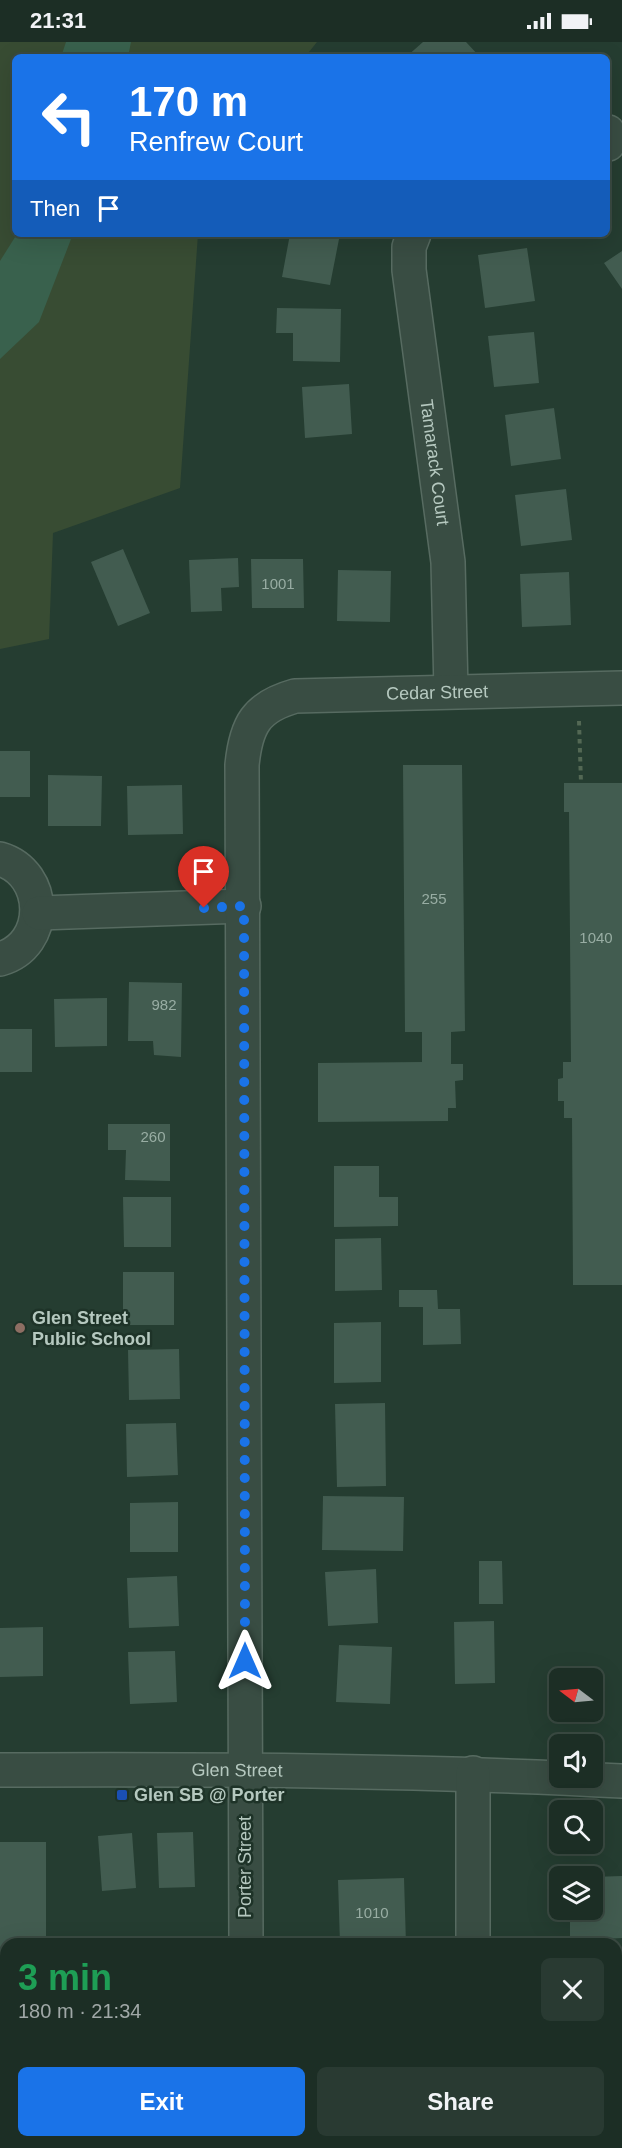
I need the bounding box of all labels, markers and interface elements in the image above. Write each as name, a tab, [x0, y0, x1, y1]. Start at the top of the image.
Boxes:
text: 21:31	[30, 8, 86, 33]
icon: left	[30, 78, 108, 156]
text: 170 m	[129, 78, 248, 125]
text: Renfrew Court	[129, 127, 303, 157]
icon: arrive	[92, 192, 125, 225]
text: Then	[30, 196, 80, 221]
street label: Tamarack Court	[416, 398, 453, 527]
house number: 1001	[261, 575, 295, 592]
street label: Cedar Street	[386, 681, 488, 704]
pin	[178, 846, 229, 908]
icon: arrive	[187, 855, 220, 888]
house number: 255	[421, 890, 447, 907]
house number: 1040	[579, 929, 613, 946]
house number: 982	[151, 996, 177, 1013]
house number: 260	[140, 1128, 166, 1145]
place label: Glen Street Public School	[32, 1308, 151, 1349]
marker: Glen Street Public School	[13, 1321, 27, 1335]
position arrow	[213, 1629, 277, 1693]
north arrow	[549, 1668, 603, 1722]
map controls	[549, 1668, 603, 1920]
button: sound	[549, 1734, 603, 1788]
street label: Glen Street	[191, 1760, 283, 1781]
place label: Glen SB @ Porter	[134, 1785, 285, 1805]
marker: Glen SB @ Porter	[115, 1788, 129, 1802]
button: search	[549, 1800, 603, 1854]
street label: Porter Street	[235, 1816, 255, 1918]
button: layers	[549, 1866, 603, 1920]
house number: 1010	[355, 1904, 389, 1921]
text: 3 min	[18, 1957, 112, 1998]
button: close	[541, 1958, 604, 2021]
text: 180 m · 21:34	[18, 2000, 141, 2022]
button: Exit	[18, 2067, 305, 2136]
button: Share	[317, 2067, 604, 2136]

